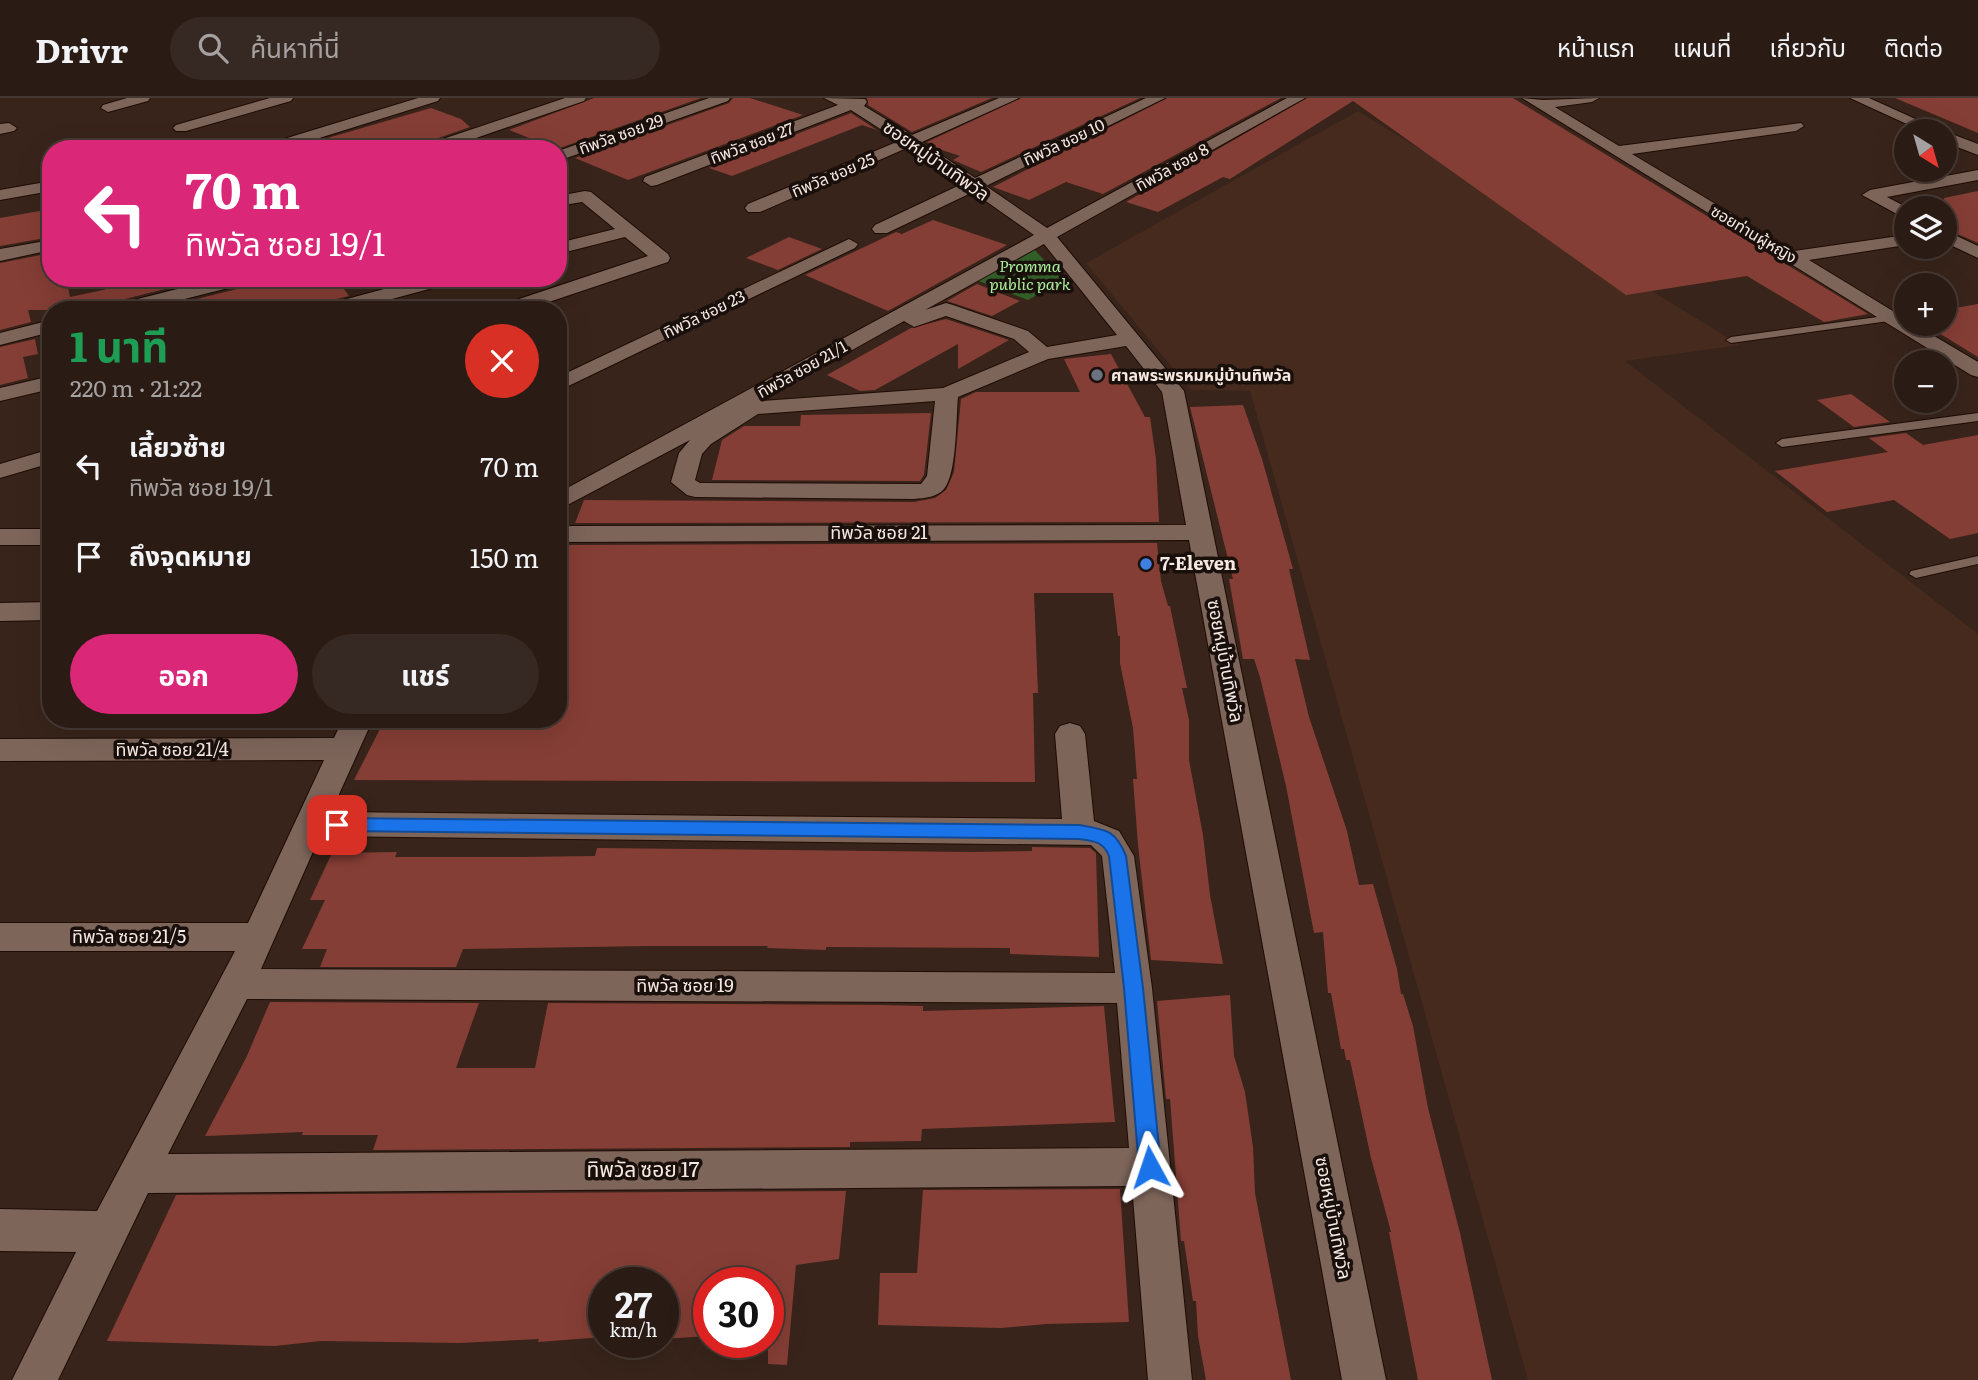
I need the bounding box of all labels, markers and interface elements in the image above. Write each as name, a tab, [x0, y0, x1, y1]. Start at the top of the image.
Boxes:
search box	[170, 17, 660, 80]
text: Drivr	[35, 24, 128, 73]
text: ค้นหาที่นี่	[250, 27, 340, 66]
icon: search	[194, 29, 232, 67]
text: หน้าแรก	[1557, 29, 1635, 64]
text: แผนที่	[1673, 29, 1731, 64]
text: เกี่ยวกับ	[1769, 29, 1846, 64]
text: ติดต่อ	[1884, 29, 1943, 64]
street label: ทิพวัล ซอย 29	[575, 107, 666, 159]
street label: ทิพวัล ซอย 10	[1019, 112, 1108, 170]
street label: ซอยหมู่บ้านทิพวัล	[878, 113, 996, 207]
street label: ทิพวัล ซอย 27	[706, 115, 797, 169]
north arrow	[1894, 119, 1956, 182]
map controls	[1894, 119, 1957, 413]
street label: ทิพวัล ซอย 8	[1130, 136, 1213, 196]
street label: ทิพวัล ซอย 25	[787, 146, 878, 202]
text: 70 m	[185, 151, 300, 224]
icon: left	[70, 168, 161, 259]
button: layers	[1894, 196, 1957, 259]
street label: ซอยท่านผู้หญิง	[1707, 198, 1802, 268]
text: ทิพวัล ซอย 19/1	[185, 218, 385, 266]
park label: Promma public park	[990, 253, 1071, 295]
button: +	[1894, 273, 1957, 336]
street label: ทิพวัล ซอย 23	[658, 283, 749, 343]
text: 1 นาที	[70, 313, 168, 375]
button: close	[465, 324, 539, 398]
street label: ทิพวัล ซอย 21/1	[752, 333, 851, 403]
button: −	[1894, 350, 1957, 413]
place label: ศาลพระพรหมหมู่บ้านทิพวัล	[1111, 362, 1291, 386]
marker: ศาลพระพรหมหมู่บ้านทิพวัล	[1089, 367, 1105, 383]
text: 220 m · 21:22	[70, 370, 202, 404]
text: เลี้ยวซ้าย	[129, 426, 226, 465]
text: 70 m	[480, 446, 539, 485]
icon: left	[70, 447, 108, 485]
text: ทิพวัล ซอย 19/1	[129, 469, 273, 503]
street label: ทิพวัล ซอย 21	[830, 518, 928, 545]
text: ถึงจุดหมาย	[129, 535, 252, 574]
text: 150 m	[470, 537, 539, 576]
icon: arrive	[70, 538, 108, 576]
place label: 7-Eleven	[1160, 549, 1237, 576]
marker: 7-Eleven	[1138, 556, 1154, 572]
street label: ซอยหมู่บ้านทิพวัล	[1201, 597, 1252, 724]
button: ออก	[70, 634, 298, 714]
button: แชร์	[312, 634, 539, 714]
street label: ทิพวัล ซอย 21/4	[115, 735, 229, 762]
pin	[307, 795, 367, 855]
icon: arrive	[318, 806, 356, 844]
street label: ทิพวัล ซอย 21/5	[72, 922, 186, 949]
street label: ทิพวัล ซอย 19	[636, 971, 734, 998]
position arrow	[1113, 1130, 1187, 1204]
street label: ทิพวัล ซอย 17	[587, 1152, 700, 1183]
street label: ซอยหมู่บ้านทิพวัล	[1309, 1154, 1360, 1281]
speed limit sign: 30	[693, 1267, 784, 1358]
text: 27	[615, 1277, 652, 1329]
text: km/h	[610, 1316, 657, 1343]

